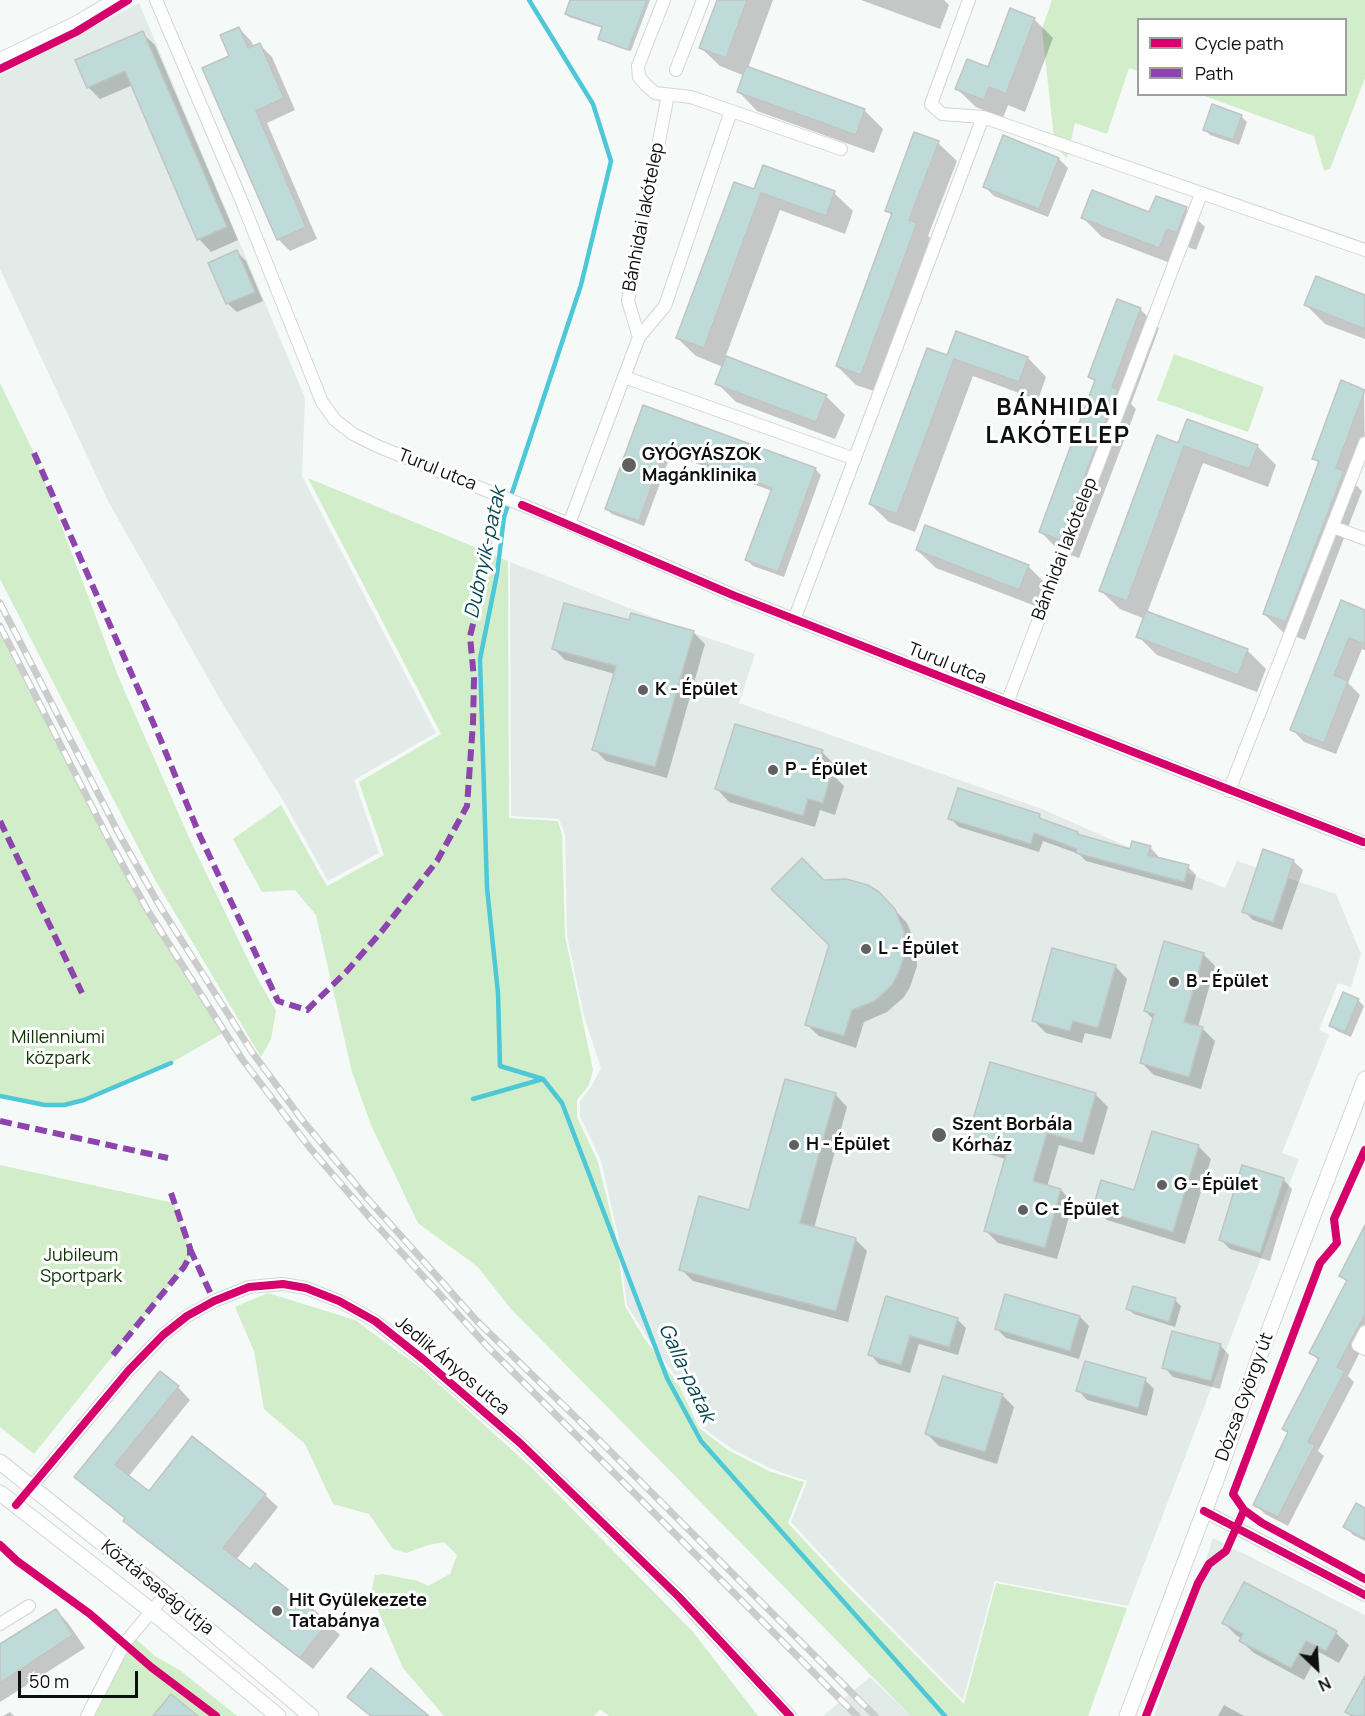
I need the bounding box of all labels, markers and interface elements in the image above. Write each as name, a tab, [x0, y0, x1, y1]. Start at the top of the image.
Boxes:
legend	[1137, 18, 1347, 96]
text: Cycle path	[1195, 31, 1284, 55]
text: Path	[1195, 61, 1233, 85]
street label: Bánhidai lakótelep	[619, 141, 669, 293]
district label: BÁNHIDAI LAKÓTELEP	[985, 394, 1131, 450]
street label: Turul utca	[394, 444, 480, 496]
place label: GYÓGYÁSZOK Magánklinika	[642, 444, 761, 486]
marker: GYÓGYÁSZOK Magánklinika	[620, 456, 638, 474]
street label: Bánhidai lakótelep	[1028, 475, 1102, 623]
water label: Dubnyik-patak	[460, 485, 512, 621]
street label: Turul utca	[904, 638, 990, 690]
place label: K - Épület	[655, 679, 738, 701]
marker: K - Épület	[636, 683, 650, 697]
place label: P - Épület	[785, 759, 868, 781]
marker: P - Épület	[766, 763, 780, 777]
place label: L - Épület	[878, 938, 959, 960]
marker: L - Épület	[859, 942, 873, 956]
place label: B - Épület	[1186, 971, 1269, 993]
marker: B - Épület	[1167, 975, 1181, 989]
park label: Millenniumi közpark	[11, 1027, 105, 1070]
place label: Szent Borbála Kórház	[952, 1114, 1072, 1156]
marker: Szent Borbála Kórház	[930, 1126, 948, 1144]
place label: H - Épület	[806, 1134, 890, 1156]
marker: H - Épület	[787, 1138, 801, 1152]
place label: G - Épület	[1174, 1174, 1258, 1196]
marker: G - Épület	[1155, 1178, 1169, 1192]
place label: C - Épület	[1035, 1199, 1120, 1221]
marker: C - Épület	[1016, 1203, 1030, 1217]
park label: Jubileum Sportpark	[40, 1245, 122, 1288]
street label: Jedlik Ányos utca	[391, 1312, 513, 1420]
water label: Galla-patak	[653, 1320, 719, 1426]
street label: Dózsa György út	[1212, 1330, 1278, 1464]
street label: Köztársaság útja	[96, 1536, 218, 1640]
place label: Hit Gyülekezete Tatabánya	[289, 1590, 427, 1632]
marker: Hit Gyülekezete Tatabánya	[270, 1604, 284, 1618]
north arrow	[1287, 1638, 1347, 1698]
scale bar	[21, 1659, 141, 1697]
text: 50 m	[29, 1669, 69, 1693]
text: N	[1315, 1672, 1334, 1697]

